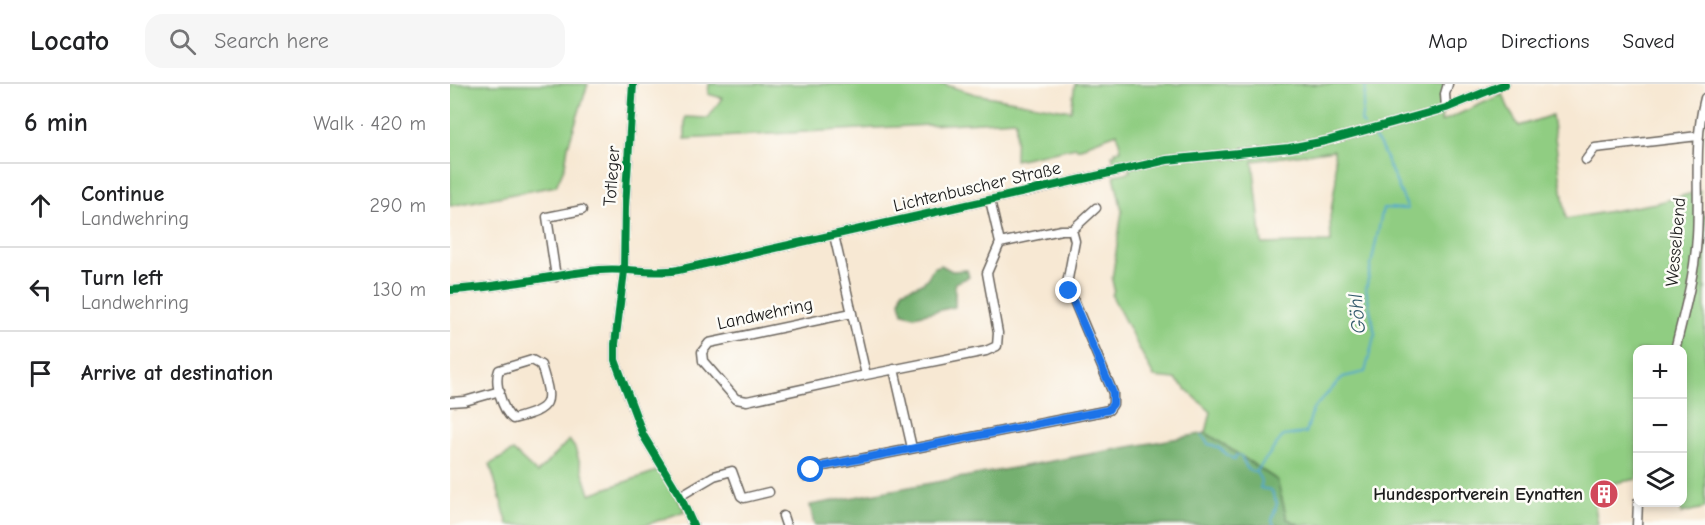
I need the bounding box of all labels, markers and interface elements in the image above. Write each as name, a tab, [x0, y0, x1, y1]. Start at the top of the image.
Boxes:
search box	[145, 14, 565, 68]
text: Locato	[30, 25, 109, 57]
icon: search	[166, 25, 199, 58]
text: Search here	[214, 28, 329, 54]
text: Map	[1428, 29, 1468, 53]
text: Directions	[1501, 29, 1590, 53]
text: Saved	[1623, 29, 1675, 53]
text: 6 min	[24, 108, 88, 138]
text: Walk · 420 m	[313, 112, 426, 135]
street label: Totleger	[599, 144, 625, 207]
street label: Lichtenbuscher Straße	[891, 157, 1063, 217]
text: Continue	[81, 181, 164, 207]
icon: ahead	[24, 189, 57, 222]
text: 290 m	[370, 194, 426, 217]
street label: Wesselbend	[1662, 197, 1690, 287]
text: Landwehring	[81, 207, 189, 230]
text: Turn left	[81, 265, 163, 291]
icon: left	[24, 273, 57, 306]
route end	[1055, 277, 1081, 303]
text: 130 m	[373, 278, 426, 301]
text: Landwehring	[81, 291, 189, 314]
water label: Göhl	[1344, 292, 1370, 335]
street label: Landwehring	[715, 294, 815, 334]
map controls	[1633, 345, 1687, 507]
button: +	[1633, 345, 1687, 399]
icon: arrive	[24, 357, 57, 390]
text: Arrive at destination	[81, 360, 273, 386]
button: −	[1633, 399, 1687, 453]
button: layers	[1633, 453, 1687, 507]
route start	[797, 456, 823, 482]
building icon: Hundesportverein Eynatten	[1588, 478, 1620, 510]
place label: Hundesportverein Eynatten	[1373, 484, 1583, 505]

